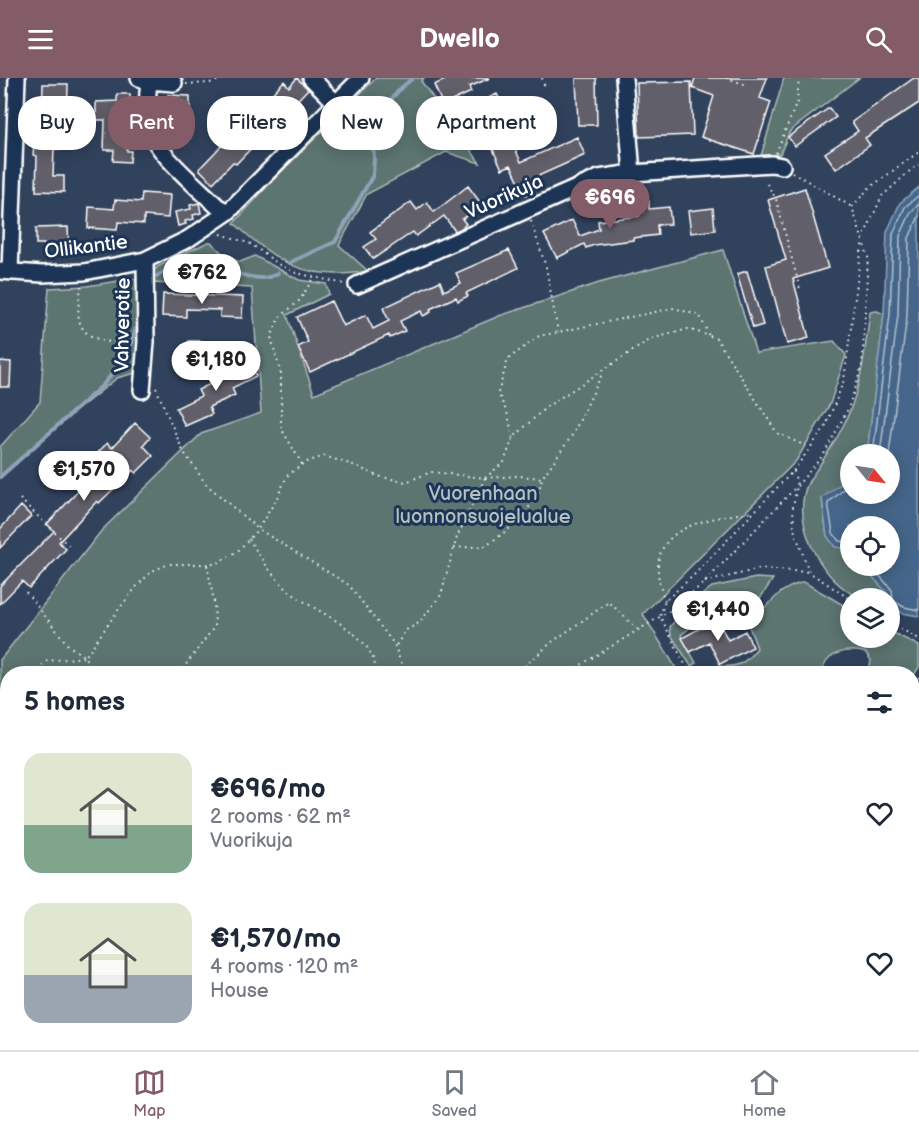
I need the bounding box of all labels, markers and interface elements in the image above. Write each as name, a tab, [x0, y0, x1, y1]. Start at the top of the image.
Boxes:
icon: menu	[24, 23, 57, 56]
text: Dwello	[419, 23, 500, 55]
icon: search	[862, 23, 895, 56]
chip: Buy	[18, 96, 96, 150]
chip: Rent	[108, 96, 195, 150]
chip: Filters	[207, 96, 308, 150]
chip: New	[320, 96, 404, 150]
chip: Apartment	[416, 96, 557, 150]
street label: Vuorikuja	[461, 169, 547, 225]
pin: €696	[574, 179, 646, 230]
text: €696	[584, 186, 636, 210]
street label: Ollikantie	[43, 230, 129, 264]
pin: €762	[166, 254, 238, 305]
text: €762	[177, 261, 227, 285]
street label: Vahverotie	[110, 277, 136, 373]
pin: €1,180	[167, 341, 265, 392]
text: €1,180	[186, 348, 246, 372]
north arrow	[840, 444, 900, 504]
map controls	[840, 444, 900, 648]
pin: €1,570	[35, 451, 133, 502]
text: €1,570	[53, 458, 115, 482]
park label: Vuorenhaan luonnonsuojelualue	[395, 482, 571, 529]
button: locate	[840, 516, 900, 576]
button: layers	[840, 588, 900, 648]
pin: €1,440	[669, 591, 767, 642]
text: €1,440	[686, 598, 750, 622]
icon: filters	[863, 686, 896, 719]
text: 5 homes	[24, 687, 125, 718]
text: €696/mo	[210, 774, 326, 805]
icon: home	[72, 777, 144, 849]
icon: heart	[863, 797, 896, 830]
text: 2 rooms · 62 m²	[210, 805, 351, 829]
text: Vuorikuja	[210, 829, 293, 853]
text: €1,570/mo	[210, 924, 341, 955]
icon: home	[72, 927, 144, 999]
icon: heart	[863, 947, 896, 980]
text: 4 rooms · 120 m²	[210, 955, 359, 979]
text: House	[210, 979, 269, 1003]
tab: Map	[133, 1066, 166, 1121]
tab: Saved	[432, 1066, 477, 1121]
tab: Home	[743, 1066, 786, 1121]

